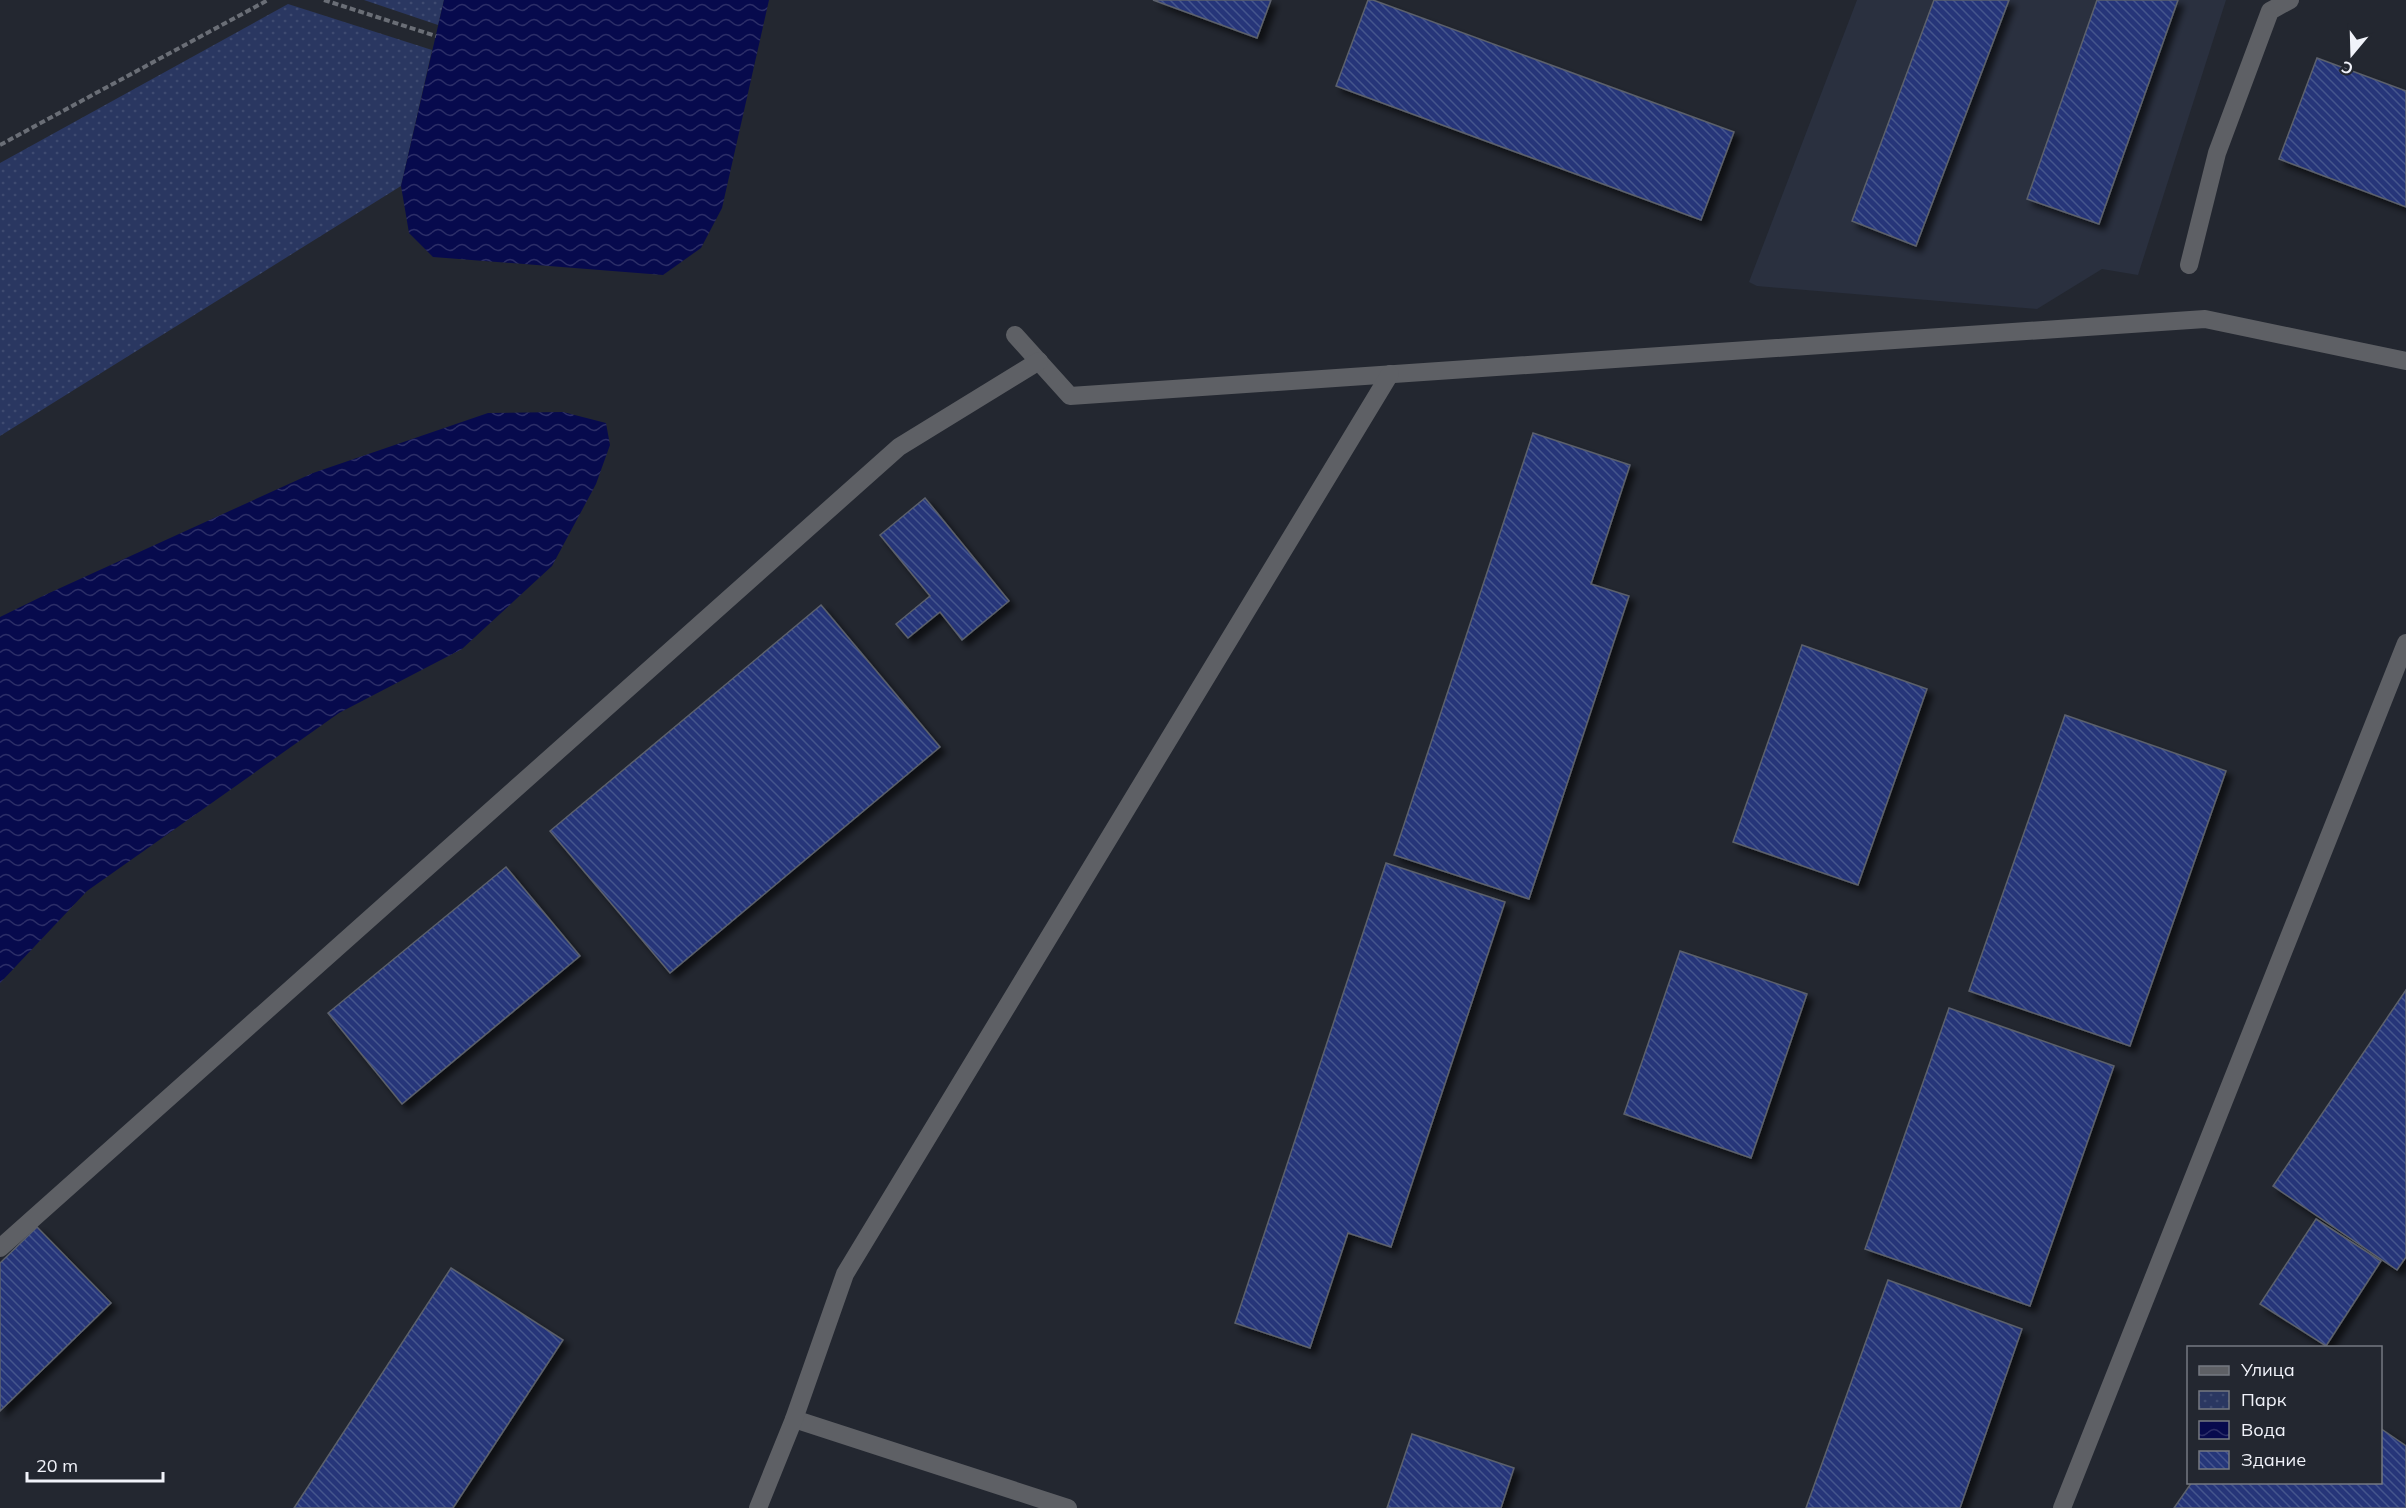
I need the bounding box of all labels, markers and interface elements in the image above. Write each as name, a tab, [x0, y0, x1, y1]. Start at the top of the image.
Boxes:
north arrow	[2322, 24, 2382, 84]
text: С	[2339, 57, 2356, 79]
legend	[2187, 1346, 2382, 1484]
text: Улица	[2240, 1358, 2295, 1381]
text: Парк	[2241, 1388, 2287, 1411]
text: Вода	[2241, 1418, 2286, 1441]
scale bar	[27, 1445, 164, 1483]
text: Здание	[2241, 1448, 2306, 1471]
text: 20 m	[36, 1454, 78, 1477]

